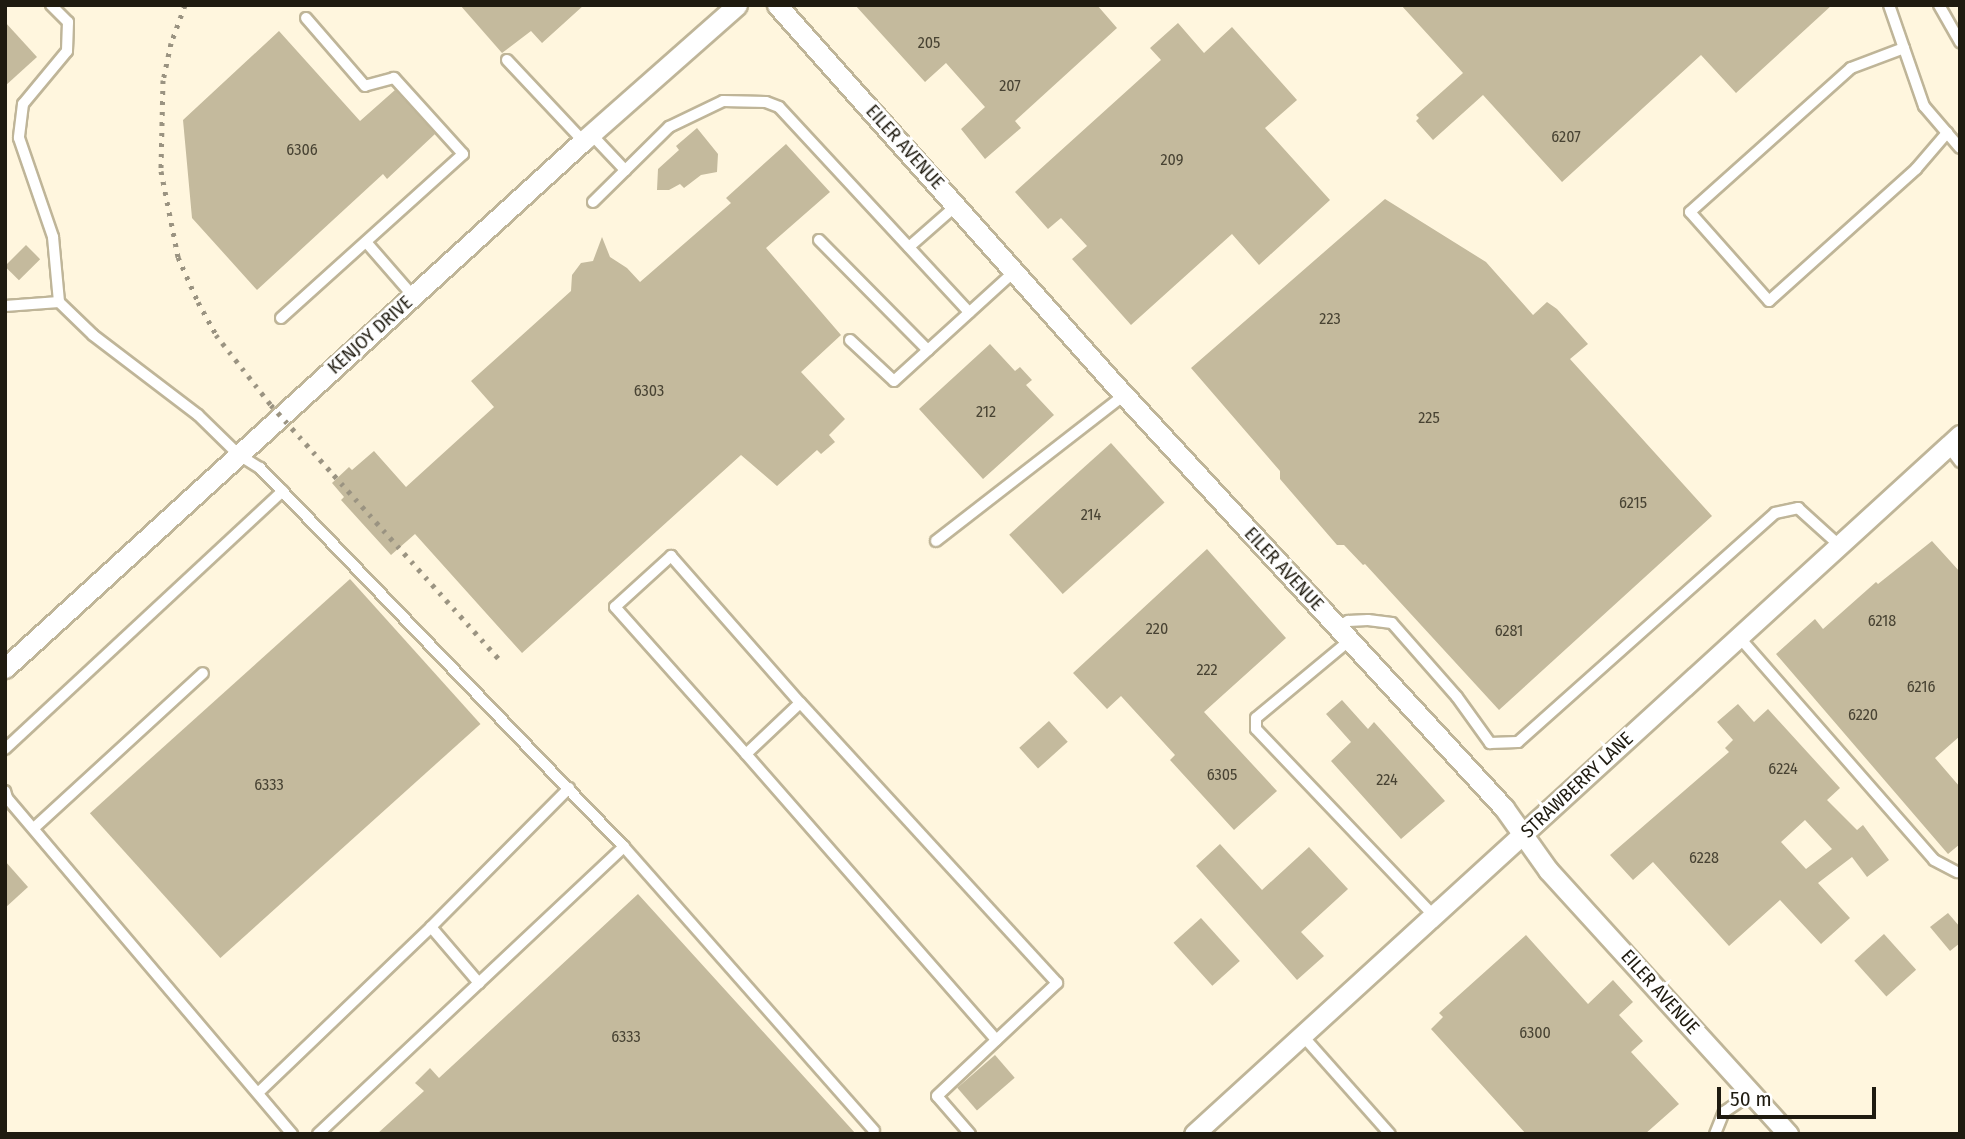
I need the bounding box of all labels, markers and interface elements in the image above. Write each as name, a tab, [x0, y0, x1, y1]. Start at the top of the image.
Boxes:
house number: 205	[918, 33, 940, 53]
house number: 207	[999, 76, 1021, 96]
street label: EILER AVENUE	[861, 100, 949, 194]
house number: 6207	[1551, 127, 1581, 147]
house number: 6306	[286, 140, 318, 160]
house number: 209	[1160, 150, 1184, 170]
street label: KENJOY DRIVE	[323, 291, 417, 379]
house number: 223	[1319, 309, 1341, 329]
house number: 6303	[634, 381, 664, 401]
house number: 212	[976, 402, 996, 422]
house number: 225	[1418, 408, 1440, 428]
house number: 6215	[1619, 493, 1647, 513]
house number: 214	[1081, 505, 1101, 525]
street label: EILER AVENUE	[1240, 522, 1328, 616]
house number: 6218	[1868, 611, 1896, 631]
house number: 220	[1146, 619, 1168, 639]
house number: 6281	[1495, 621, 1523, 641]
house number: 222	[1196, 660, 1218, 680]
house number: 6216	[1907, 677, 1935, 697]
house number: 6220	[1848, 705, 1878, 725]
street label: STRAWBERRY LANE	[1516, 727, 1638, 843]
house number: 6224	[1768, 759, 1798, 779]
house number: 6305	[1207, 765, 1237, 785]
house number: 224	[1376, 770, 1398, 790]
house number: 6333	[254, 775, 284, 795]
house number: 6228	[1689, 848, 1719, 868]
street label: EILER AVENUE	[1616, 945, 1704, 1039]
house number: 6300	[1519, 1023, 1551, 1043]
house number: 6333	[611, 1027, 641, 1047]
scale bar	[1720, 1072, 1879, 1116]
text: 50 m	[1730, 1086, 1772, 1112]

